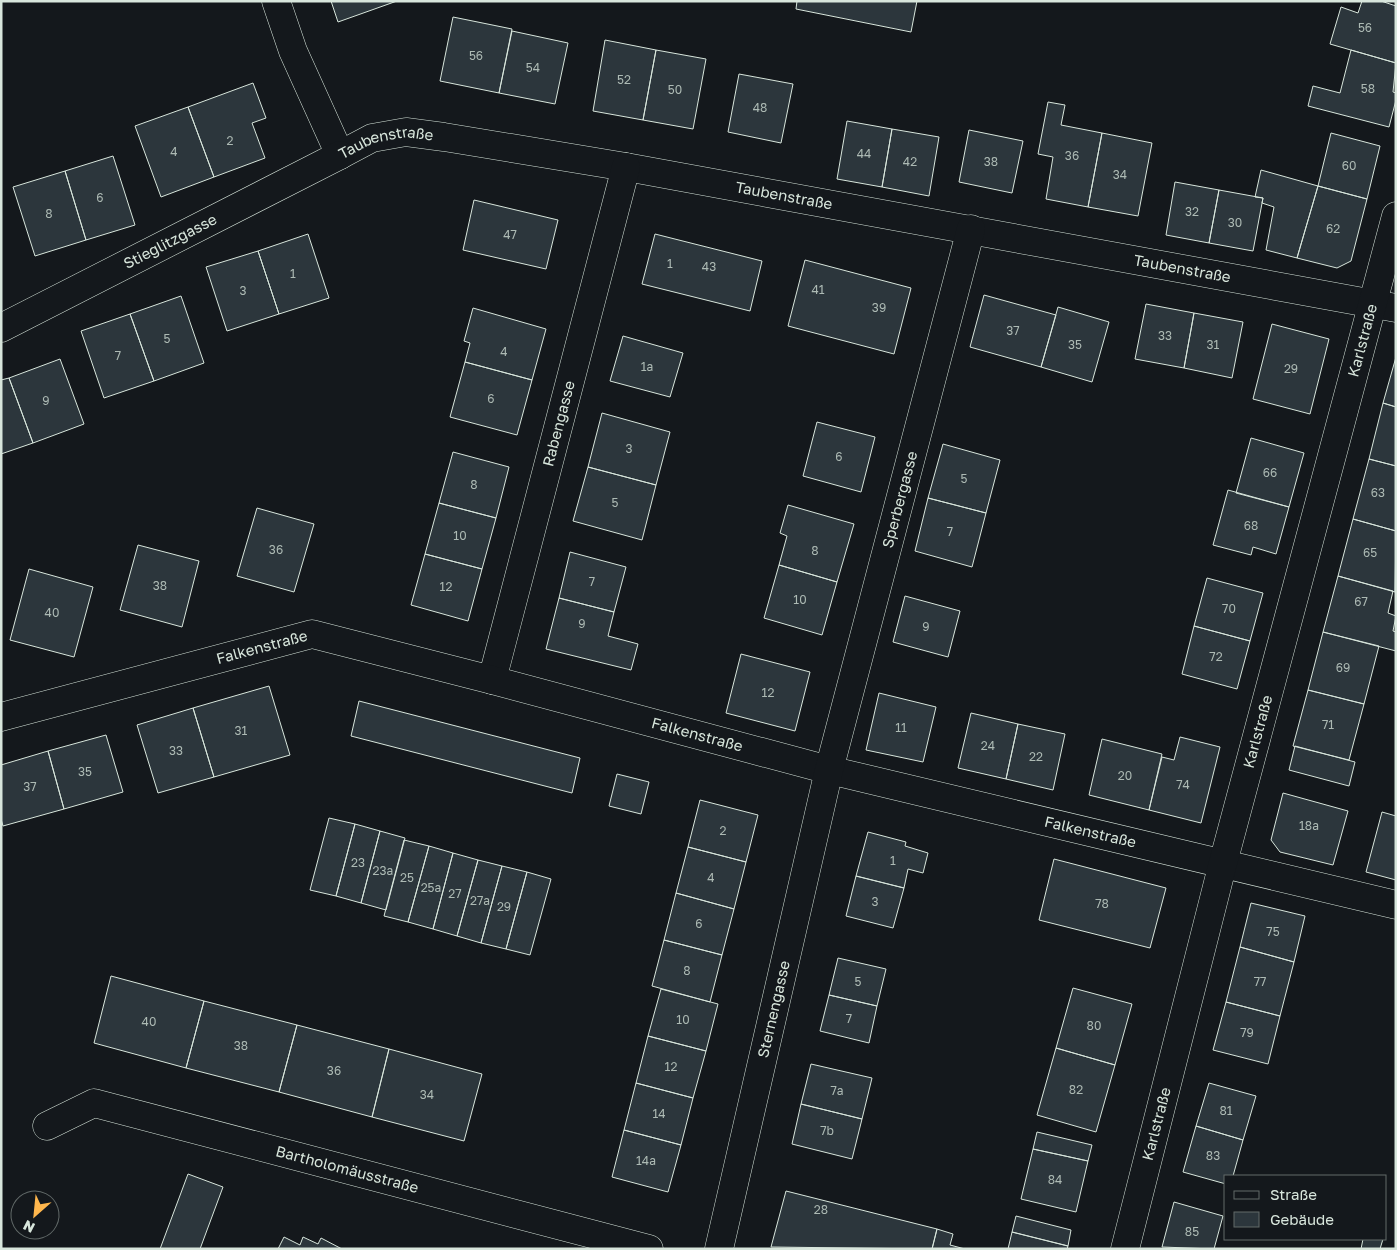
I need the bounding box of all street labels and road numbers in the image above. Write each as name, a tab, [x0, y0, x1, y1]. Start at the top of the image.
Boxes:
street label: Taubenstraße	[335, 122, 435, 162]
street label: Taubenstraße	[734, 177, 834, 213]
street label: Stieglitzgasse	[120, 209, 220, 272]
street label: Taubenstraße	[1133, 250, 1233, 286]
street label: Karlstraße	[1343, 302, 1380, 379]
street label: Rabengasse	[538, 378, 578, 468]
street label: Sperbergasse	[878, 449, 920, 550]
street label: Falkenstraße	[214, 626, 309, 667]
street label: Karlstraße	[1239, 693, 1276, 770]
street label: Falkenstraße	[650, 713, 745, 755]
street label: Falkenstraße	[1043, 812, 1138, 851]
street label: Sternengasse	[753, 958, 793, 1059]
street label: Karlstraße	[1138, 1085, 1174, 1162]
street label: Bartholomäusstraße	[274, 1141, 421, 1196]

